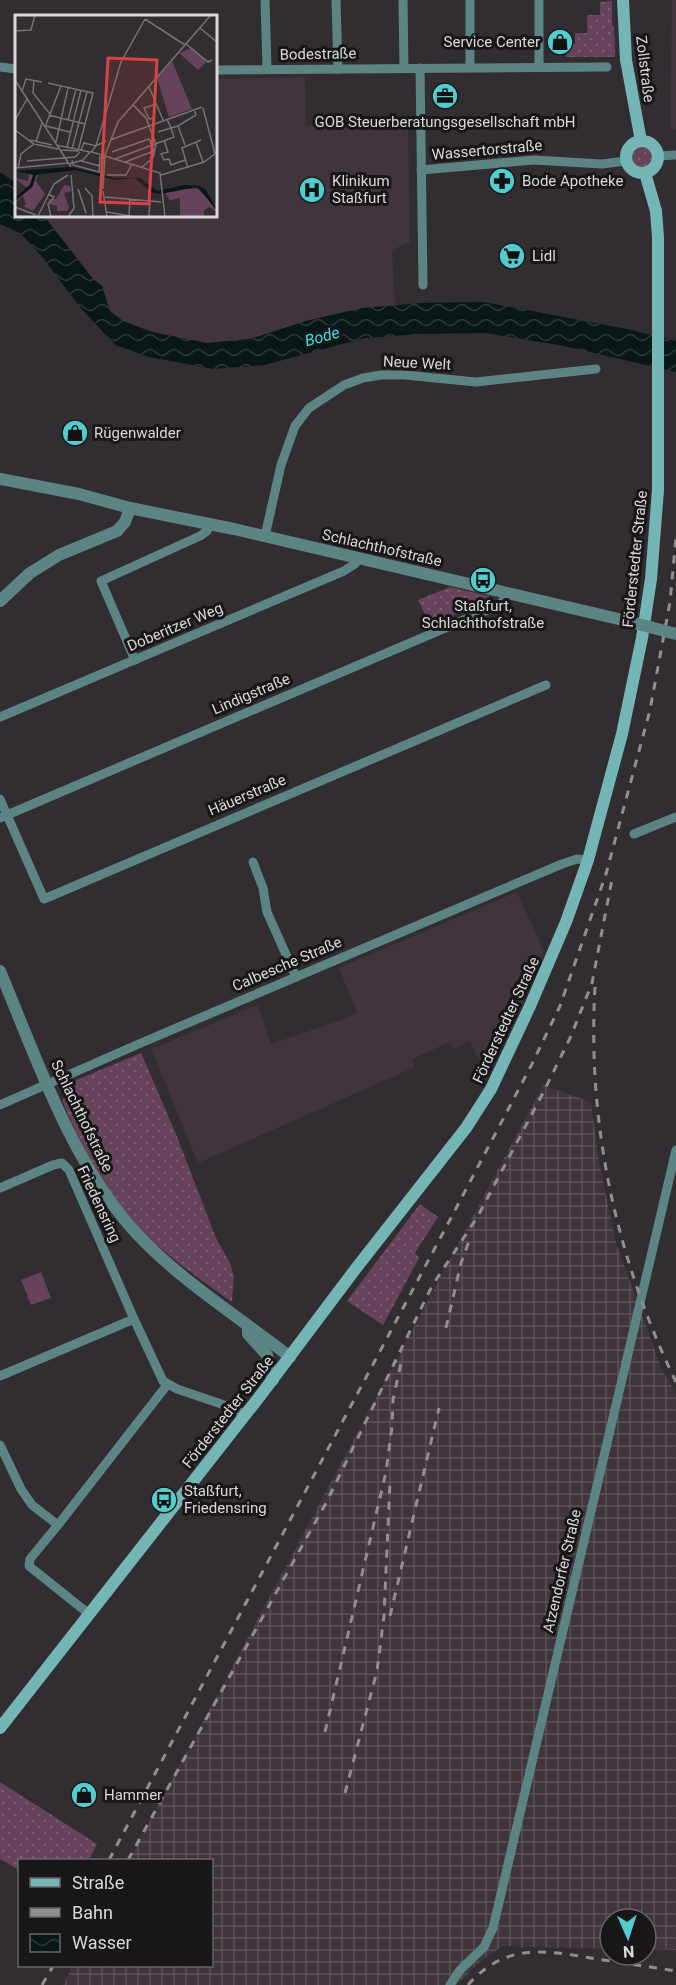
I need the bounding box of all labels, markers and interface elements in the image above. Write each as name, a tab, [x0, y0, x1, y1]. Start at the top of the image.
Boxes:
inset map	[15, 15, 218, 218]
shop icon: Service Center	[545, 27, 575, 57]
place label: Service Center	[444, 33, 540, 51]
street label: Zollstraße	[632, 35, 658, 103]
street label: Bodestraße	[279, 44, 357, 64]
office icon: GOB Steuerberatungsgesellschaft mbH	[430, 81, 460, 111]
place label: GOB Steuerberatungsgesellschaft mbH	[314, 113, 576, 131]
street label: Wassertorstraße	[431, 136, 543, 164]
pharmacy icon: Bode Apotheke	[487, 166, 517, 196]
place label: Klinikum Staßfurt	[332, 172, 390, 207]
place label: Bode Apotheke	[522, 172, 623, 190]
hospital icon: Klinikum Staßfurt	[297, 175, 327, 205]
supermarket icon: Lidl	[497, 241, 527, 271]
place label: Lidl	[532, 247, 556, 265]
water label: Bode	[303, 323, 342, 350]
street label: Neue Welt	[382, 352, 452, 374]
shop icon: Rügenwalder	[60, 418, 90, 448]
place label: Rügenwalder	[94, 424, 181, 442]
street label: Förderstedter Straße	[619, 490, 651, 628]
street label: Schlachthofstraße	[320, 525, 444, 571]
bus stop icon: Staßfurt, Schlachthofstraße	[468, 565, 498, 595]
place label: Staßfurt, Schlachthofstraße	[422, 597, 544, 632]
street label: Doberitzer Weg	[125, 599, 225, 655]
street label: Lindigstraße	[209, 669, 293, 719]
street label: Häuerstraße	[205, 771, 289, 819]
street label: Calbesche Straße	[230, 933, 344, 995]
street label: Förderstedter Straße	[469, 954, 543, 1086]
street label: Schlachthofstraße	[47, 1057, 117, 1175]
street label: Friedensring	[73, 1163, 125, 1245]
street label: Förderstedter Straße	[179, 1352, 277, 1472]
place label: Staßfurt, Friedensring	[184, 1482, 267, 1517]
bus stop icon: Staßfurt, Friedensring	[149, 1485, 179, 1515]
street label: Atzendorfer Straße	[539, 1508, 585, 1634]
shop icon: Hammer	[69, 1780, 99, 1810]
place label: Hammer	[104, 1786, 162, 1804]
legend	[18, 1859, 213, 1967]
text: Straße	[72, 1872, 124, 1893]
text: Bahn	[72, 1902, 113, 1923]
north arrow	[598, 1907, 658, 1967]
text: Wasser	[72, 1932, 132, 1953]
text: N	[623, 1942, 635, 1961]

